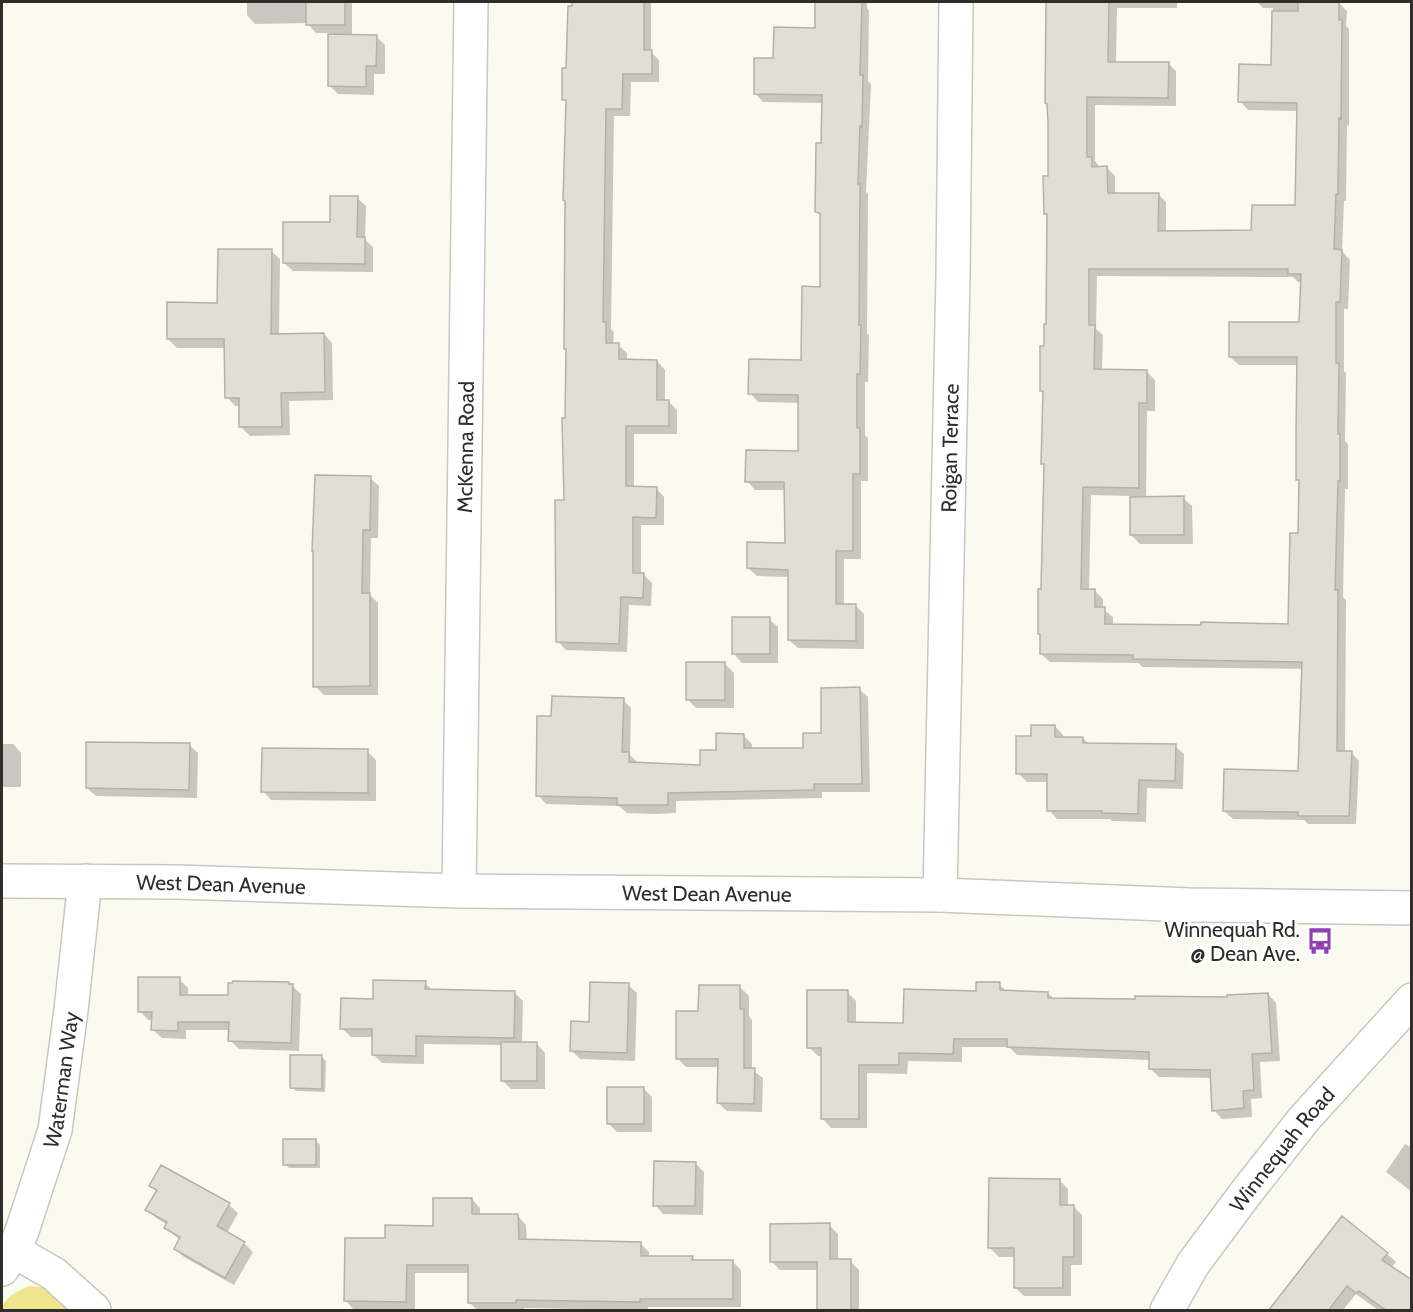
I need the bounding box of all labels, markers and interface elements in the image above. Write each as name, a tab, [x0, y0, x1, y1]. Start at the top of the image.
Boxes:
street label: McKenna Road	[452, 381, 478, 513]
street label: Roigan Terrace	[936, 383, 963, 513]
street label: West Dean Avenue	[136, 869, 306, 899]
street label: West Dean Avenue	[622, 880, 792, 906]
place label: Winnequah Rd. @ Dean Ave.	[1164, 917, 1300, 966]
bus stop icon: Winnequah Rd. @ Dean Ave.	[1305, 926, 1335, 956]
street label: Waterman Way	[37, 1010, 83, 1151]
street label: Winnequah Road	[1224, 1082, 1339, 1216]

